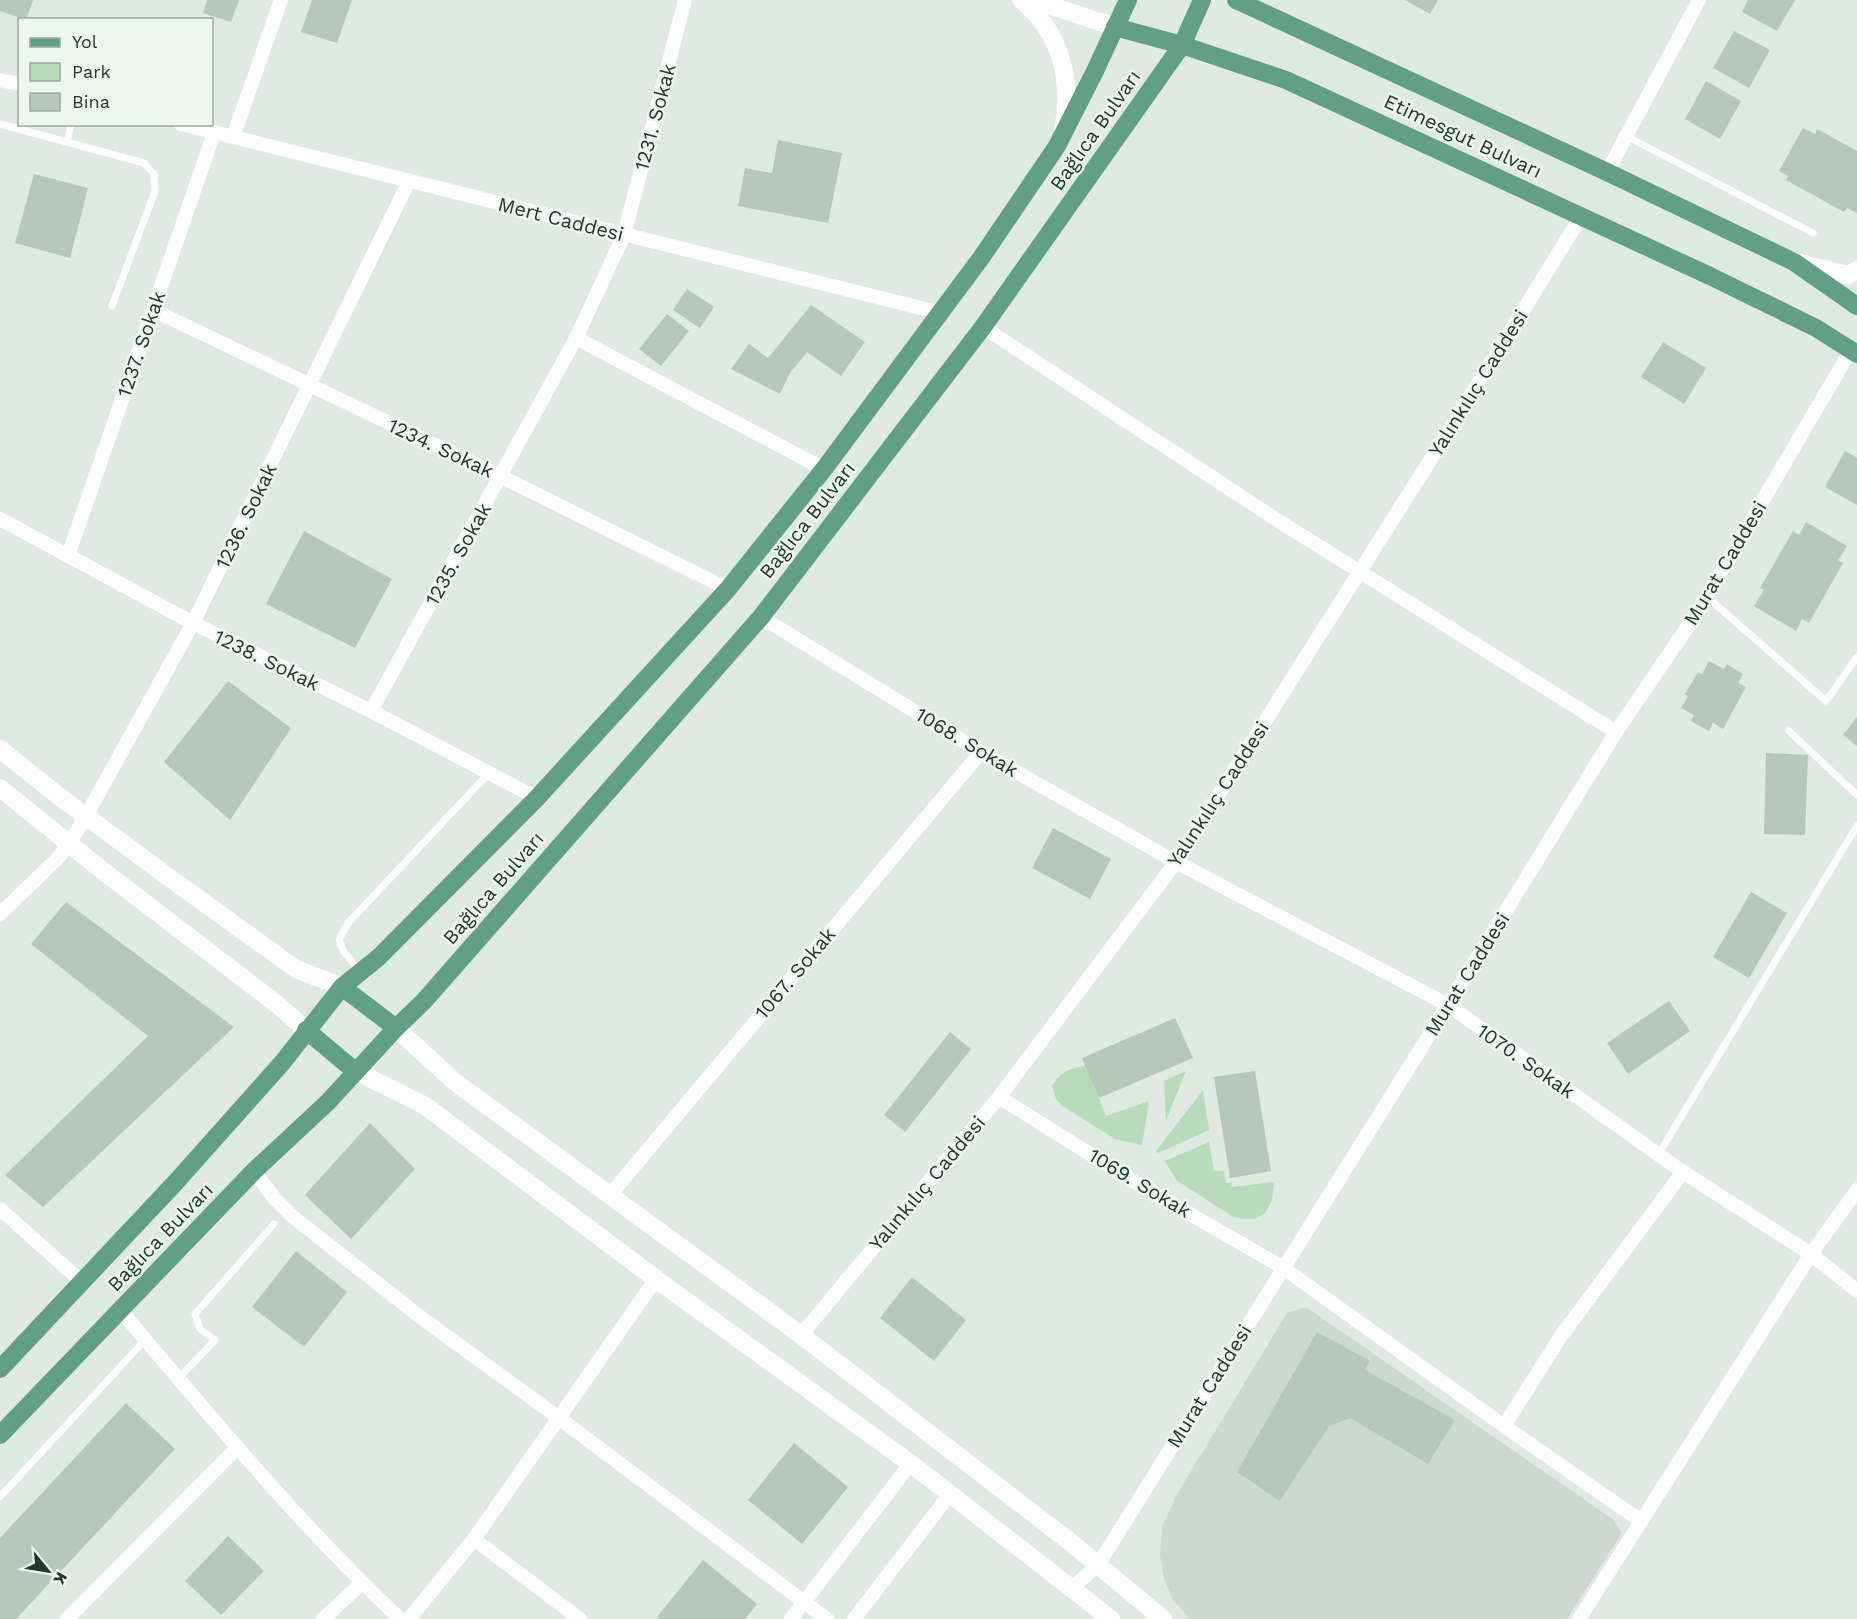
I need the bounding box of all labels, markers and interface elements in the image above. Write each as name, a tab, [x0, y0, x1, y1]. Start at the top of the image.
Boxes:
legend	[18, 18, 213, 126]
text: Yol	[72, 31, 98, 52]
text: Park	[72, 61, 111, 82]
street label: 1231. Sokak	[629, 61, 681, 173]
street label: Bağlıca Bulvarı	[1045, 65, 1145, 195]
street label: Etimesgut Bulvarı	[1380, 89, 1546, 183]
text: Bina	[72, 91, 110, 112]
street label: Mert Caddesi	[496, 192, 626, 246]
street label: 1237. Sokak	[112, 288, 170, 400]
street label: Yalınkılıç Caddesi	[1423, 305, 1533, 461]
street label: 1234. Sokak	[384, 413, 498, 483]
street label: Bağlıca Bulvarı	[754, 457, 860, 583]
street label: 1236. Sokak	[210, 459, 282, 573]
street label: Murat Caddesi	[1678, 496, 1772, 630]
street label: 1235. Sokak	[420, 499, 496, 609]
street label: 1238. Sokak	[210, 624, 324, 696]
street label: 1068. Sokak	[911, 702, 1023, 782]
street label: Yalınkılıç Caddesi	[1162, 717, 1274, 871]
street label: Bağlıca Bulvarı	[438, 827, 548, 949]
street label: Murat Caddesi	[1420, 908, 1514, 1040]
street label: 1067. Sokak	[750, 922, 840, 1024]
street label: 1070. Sokak	[1473, 1019, 1579, 1103]
street label: Yalınkılıç Caddesi	[864, 1111, 990, 1255]
street label: 1069. Sokak	[1084, 1143, 1196, 1223]
street label: Bağlıca Bulvarı	[102, 1178, 218, 1296]
street label: Murat Caddesi	[1162, 1320, 1256, 1452]
north arrow	[18, 1541, 78, 1601]
text: K	[50, 1569, 72, 1588]

